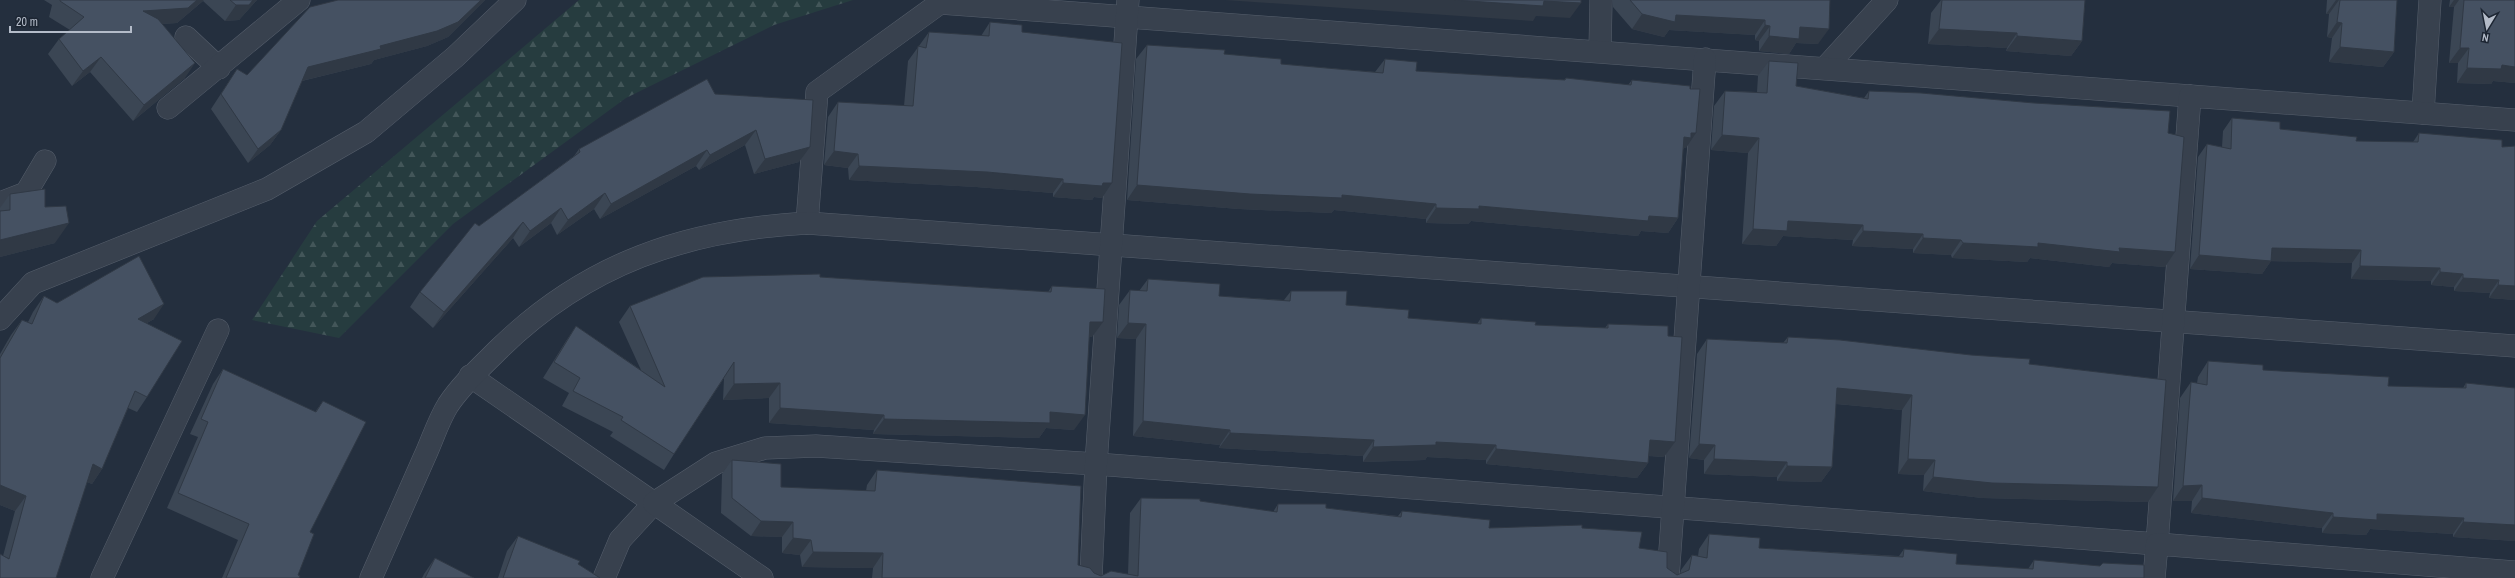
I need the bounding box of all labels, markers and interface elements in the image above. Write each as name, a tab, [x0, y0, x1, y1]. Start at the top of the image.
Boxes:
scale bar	[10, 8, 131, 34]
north arrow	[2467, 8, 2507, 48]
text: 20 m	[16, 14, 38, 30]
text: N	[2481, 30, 2490, 45]

